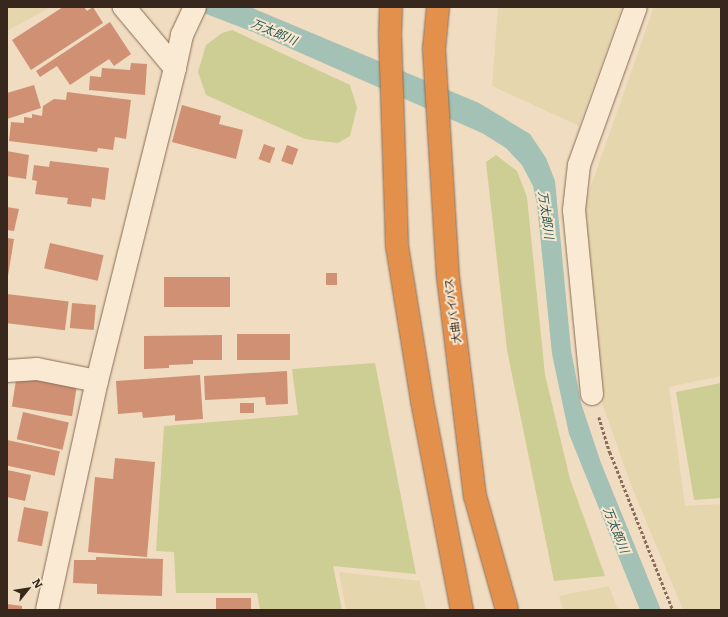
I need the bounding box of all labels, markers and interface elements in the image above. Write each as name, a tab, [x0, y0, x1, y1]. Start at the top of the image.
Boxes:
water label: 万太郎川	[249, 16, 299, 48]
water label: 万太郎川	[536, 190, 556, 240]
street label: 大曲バイパス	[441, 277, 463, 345]
water label: 万太郎川	[600, 505, 632, 555]
north arrow	[8, 569, 48, 609]
text: N	[29, 575, 48, 591]

